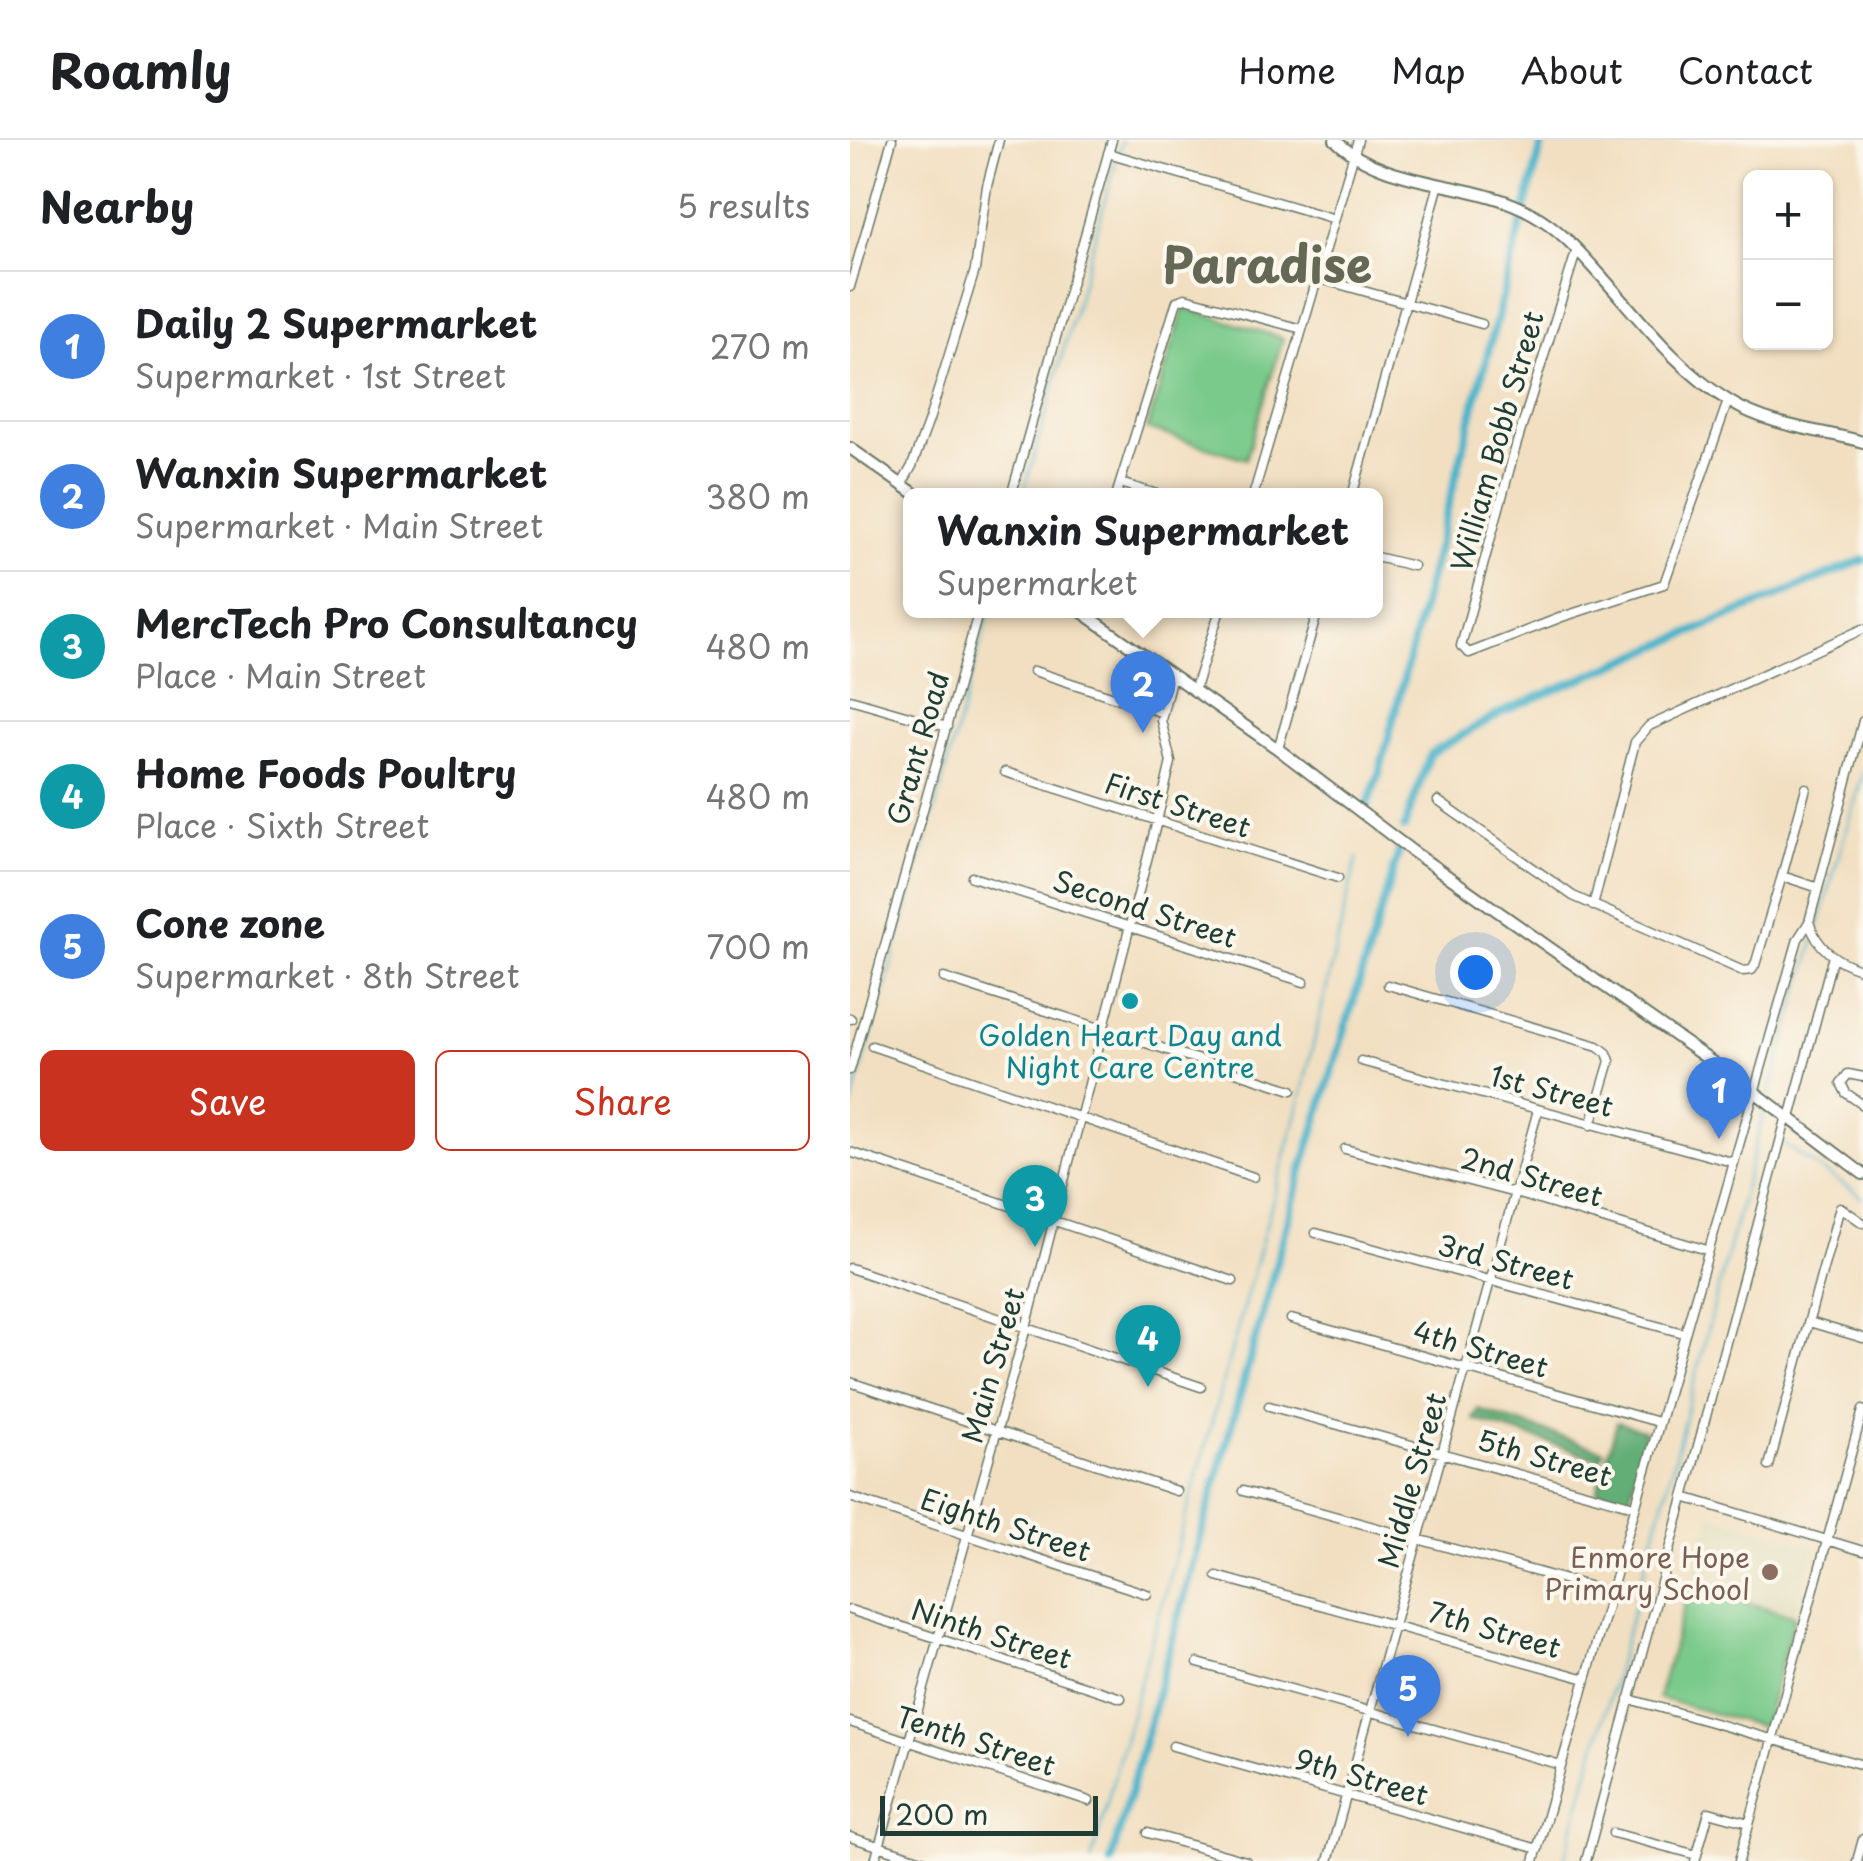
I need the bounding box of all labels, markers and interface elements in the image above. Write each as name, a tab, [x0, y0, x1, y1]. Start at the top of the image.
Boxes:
text: Roamly	[50, 33, 232, 105]
text: Home	[1239, 43, 1336, 96]
text: Map	[1391, 43, 1466, 96]
text: About	[1521, 43, 1623, 96]
text: Contact	[1678, 43, 1813, 96]
map controls	[1743, 170, 1833, 350]
button: +	[1743, 170, 1833, 260]
text: Nearby	[40, 174, 194, 237]
text: 5 results	[677, 181, 810, 229]
district label: Paradise	[1162, 227, 1372, 299]
button: −	[1743, 260, 1833, 350]
text: Daily 2 Supermarket	[135, 294, 538, 351]
street label: William Bobb Street	[1438, 306, 1554, 576]
text: 1	[65, 322, 80, 370]
text: 270 m	[710, 322, 810, 370]
text: Supermarket · 1st Street	[135, 351, 506, 399]
text: Wanxin Supermarket	[135, 444, 547, 501]
text: 2	[61, 472, 84, 520]
text: 380 m	[705, 472, 810, 520]
popup	[903, 488, 1383, 618]
text: Supermarket · Main Street	[135, 501, 543, 549]
text: Wanxin Supermarket	[937, 501, 1349, 558]
text: Supermarket	[937, 558, 1138, 606]
text: MercTech Pro Consultancy	[135, 594, 638, 651]
text: 3	[62, 622, 83, 670]
text: 480 m	[705, 622, 810, 670]
pin: 2	[1110, 650, 1176, 733]
text: Place · Main Street	[135, 651, 426, 699]
street label: Grant Road	[875, 666, 959, 830]
text: Home Foods Poultry	[135, 744, 517, 801]
street label: First Street	[1100, 760, 1256, 848]
text: 4	[62, 772, 83, 820]
text: 480 m	[705, 772, 810, 820]
text: Place · Sixth Street	[135, 801, 429, 849]
street label: Second Street	[1048, 858, 1242, 958]
text: Cone zone	[135, 894, 325, 951]
text: 5	[62, 922, 83, 970]
text: 700 m	[706, 922, 810, 970]
your location	[1450, 947, 1501, 998]
text: Supermarket · 8th Street	[135, 951, 519, 999]
marker: Golden Heart Day and Night Care Centre	[1119, 990, 1141, 1012]
place label: Golden Heart Day and Night Care Centre	[978, 1013, 1282, 1088]
button: Save	[40, 1050, 415, 1151]
button: Share	[435, 1050, 810, 1151]
street label: 1st Street	[1486, 1053, 1618, 1127]
pin: 1	[1686, 1056, 1752, 1139]
street label: 2nd Street	[1456, 1135, 1608, 1217]
pin: 3	[1002, 1164, 1068, 1247]
street label: 3rd Street	[1433, 1222, 1579, 1300]
street label: Main Street	[949, 1282, 1035, 1448]
pin: 4	[1116, 1304, 1180, 1387]
street label: 4th Street	[1408, 1308, 1554, 1388]
street label: Middle Street	[1365, 1387, 1457, 1573]
street label: 5th Street	[1473, 1417, 1617, 1497]
street label: Eighth Street	[915, 1476, 1097, 1572]
place label: Enmore Hope Primary School	[1544, 1535, 1750, 1610]
marker: Enmore Hope Primary School	[1759, 1561, 1781, 1583]
street label: Ninth Street	[906, 1587, 1078, 1679]
street label: 7th Street	[1424, 1590, 1566, 1668]
pin: 5	[1376, 1654, 1440, 1737]
street label: Tenth Street	[891, 1694, 1061, 1786]
street label: 9th Street	[1290, 1736, 1434, 1816]
scale bar	[880, 1791, 1098, 1836]
text: 200 m	[895, 1792, 988, 1835]

